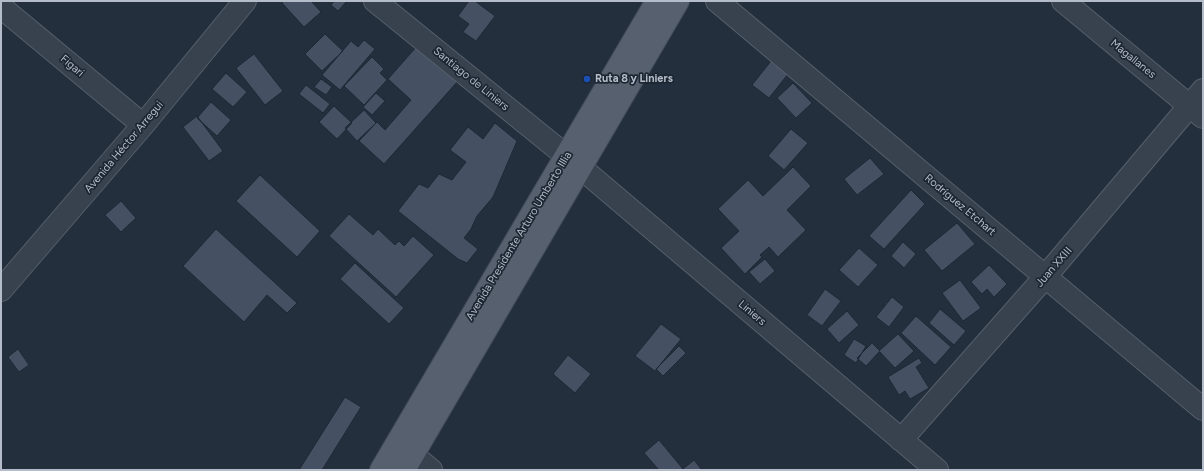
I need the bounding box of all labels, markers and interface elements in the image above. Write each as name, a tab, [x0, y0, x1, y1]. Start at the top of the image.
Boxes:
street label: Magallanes	[1108, 37, 1158, 81]
street label: Santiago de Liniers	[431, 44, 511, 114]
street label: Figari	[57, 52, 87, 80]
place label: Ruta 8 y Liniers	[595, 72, 673, 86]
marker: Ruta 8 y Liniers	[582, 74, 592, 84]
street label: Avenida Héctor Arregui	[82, 98, 166, 196]
street label: Avenida Presidente Arturo Umberto Illia	[463, 149, 575, 323]
street label: Rodríguez Etchart	[922, 171, 998, 239]
street label: Juan XXIII	[1033, 244, 1075, 290]
street label: Liniers	[736, 298, 768, 328]

